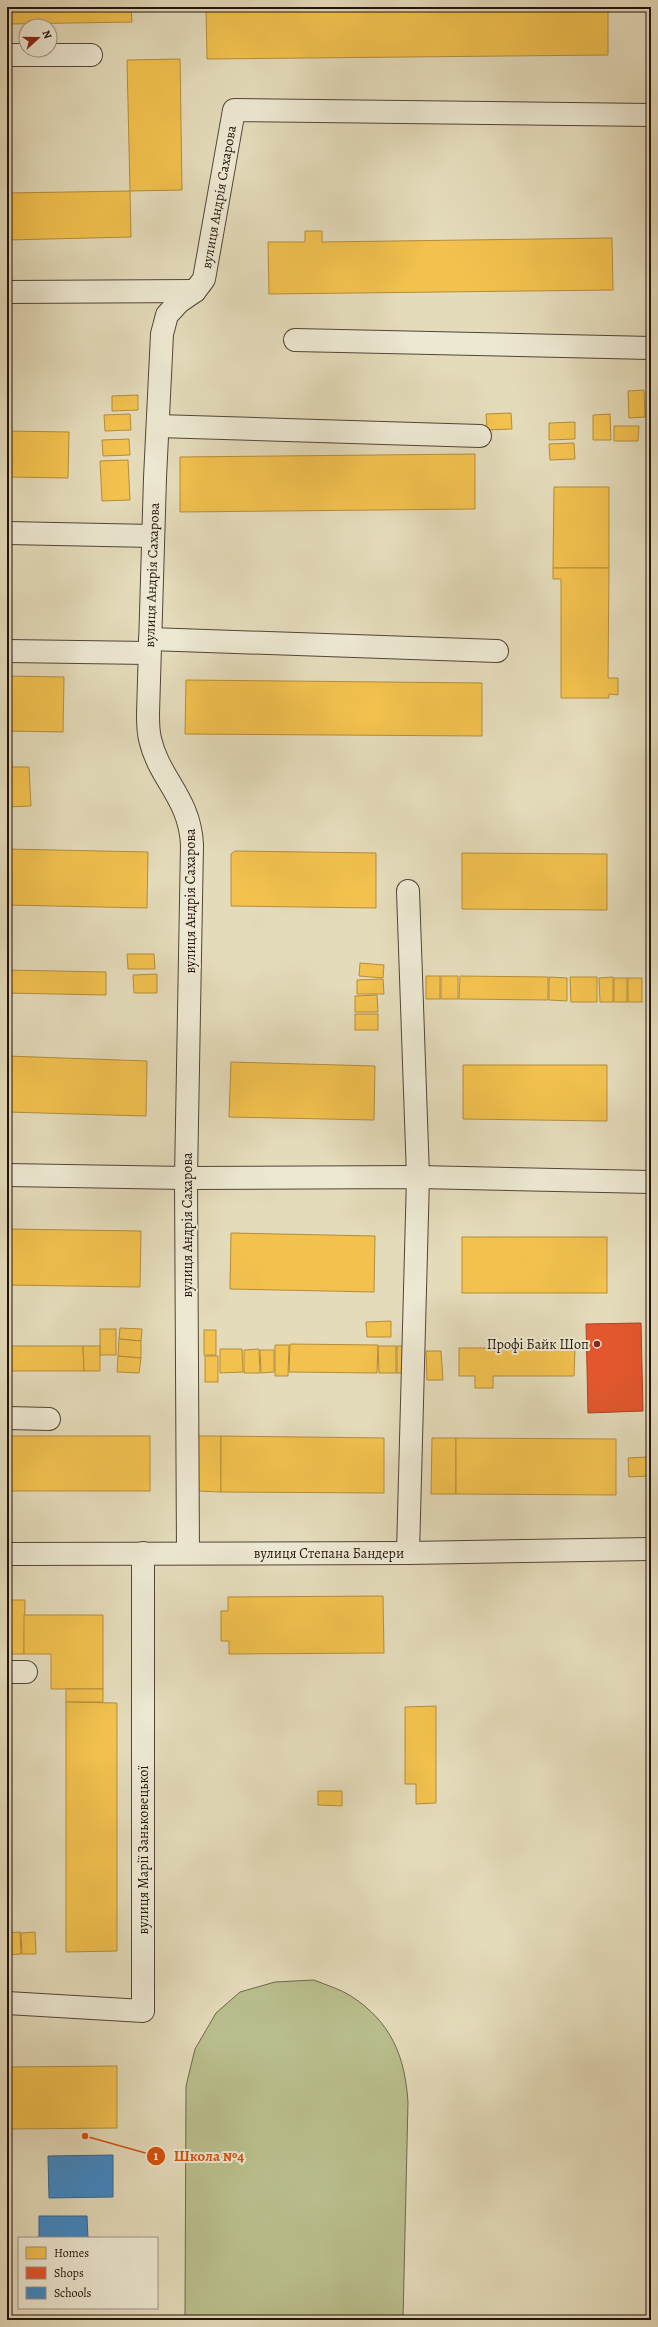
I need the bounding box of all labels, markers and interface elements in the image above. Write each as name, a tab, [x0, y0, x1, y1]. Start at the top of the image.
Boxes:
north arrow	[18, 18, 58, 58]
text: N	[38, 28, 55, 41]
street label: вулиця Андрія Сахарова	[197, 123, 241, 270]
street label: вулиця Андрія Сахарова	[140, 502, 164, 648]
street label: вулиця Андрія Сахарова	[181, 828, 200, 974]
street label: вулиця Андрія Сахарова	[178, 1152, 197, 1298]
place label: Профі Байк Шоп	[487, 1335, 589, 1354]
marker: Профі Байк Шоп	[592, 1339, 602, 1349]
street label: вулиця Степана Бандери	[254, 1544, 404, 1563]
street label: вулиця Марії Заньковецької	[134, 1766, 153, 1934]
callout: Школа №4	[146, 2142, 252, 2169]
text: Школа №4	[174, 2146, 244, 2166]
text: 1	[154, 2148, 159, 2164]
legend	[18, 2237, 158, 2309]
text: Homes	[54, 2245, 89, 2261]
text: Shops	[54, 2265, 84, 2281]
text: Schools	[54, 2285, 91, 2301]

